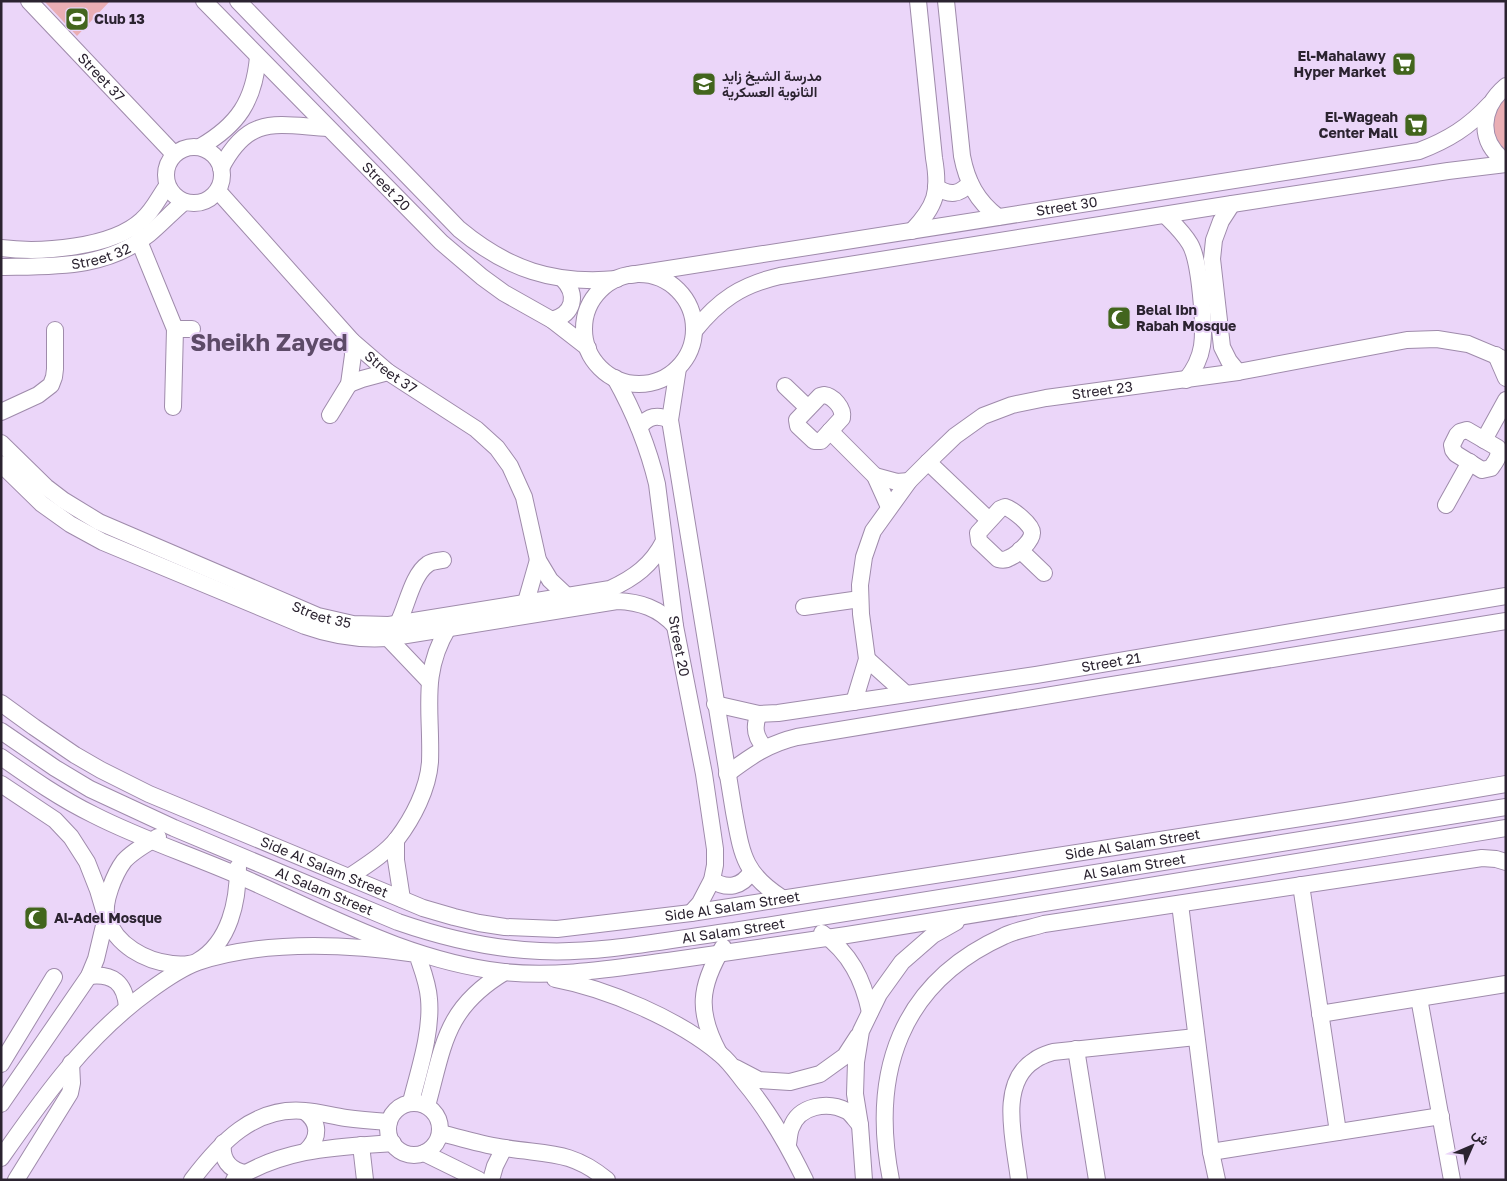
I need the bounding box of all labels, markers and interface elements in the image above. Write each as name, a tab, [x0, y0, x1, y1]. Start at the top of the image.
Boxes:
sports icon: Club 13	[64, 6, 90, 32]
place label: Club 13	[94, 10, 145, 27]
place label: El-Mahalawy Hyper Market	[1293, 47, 1387, 80]
street label: Street 37	[75, 49, 129, 105]
supermarket icon: El-Mahalawy Hyper Market	[1391, 51, 1417, 77]
place label: مدرسة الشيخ زايد الثانوية العسكرية	[722, 67, 822, 101]
school or university icon: مدرسة الشيخ زايد الثانوية العسكرية	[691, 71, 717, 97]
place label: El-Wageah Center Mall	[1319, 108, 1398, 141]
supermarket icon: El-Wageah Center Mall	[1403, 112, 1429, 138]
street label: Street 20	[359, 158, 414, 214]
street label: Street 30	[1035, 193, 1098, 219]
street label: Street 32	[70, 239, 133, 272]
place label: Belal Ibn Rabah Mosque	[1136, 301, 1236, 334]
mosque icon: Belal Ibn Rabah Mosque	[1106, 305, 1132, 331]
district label: Sheikh Zayed	[190, 327, 348, 356]
street label: Street 37	[362, 347, 420, 396]
street label: Street 23	[1071, 377, 1134, 402]
street label: Street 35	[290, 597, 353, 631]
street label: Street 20	[666, 615, 694, 678]
street label: Street 21	[1080, 649, 1142, 675]
street label: Side Al Salam Street	[1064, 825, 1201, 863]
street label: Side Al Salam Street	[258, 834, 390, 900]
street label: Al Salam Street	[1082, 850, 1187, 883]
street label: Al Salam Street	[274, 863, 376, 919]
street label: Side Al Salam Street	[664, 887, 801, 924]
mosque icon: Al-Adel Mosque	[23, 905, 49, 931]
place label: Al-Adel Mosque	[54, 909, 162, 926]
street label: Al Salam Street	[681, 914, 786, 946]
north arrow	[1447, 1121, 1497, 1171]
text: ش	[1469, 1124, 1494, 1149]

